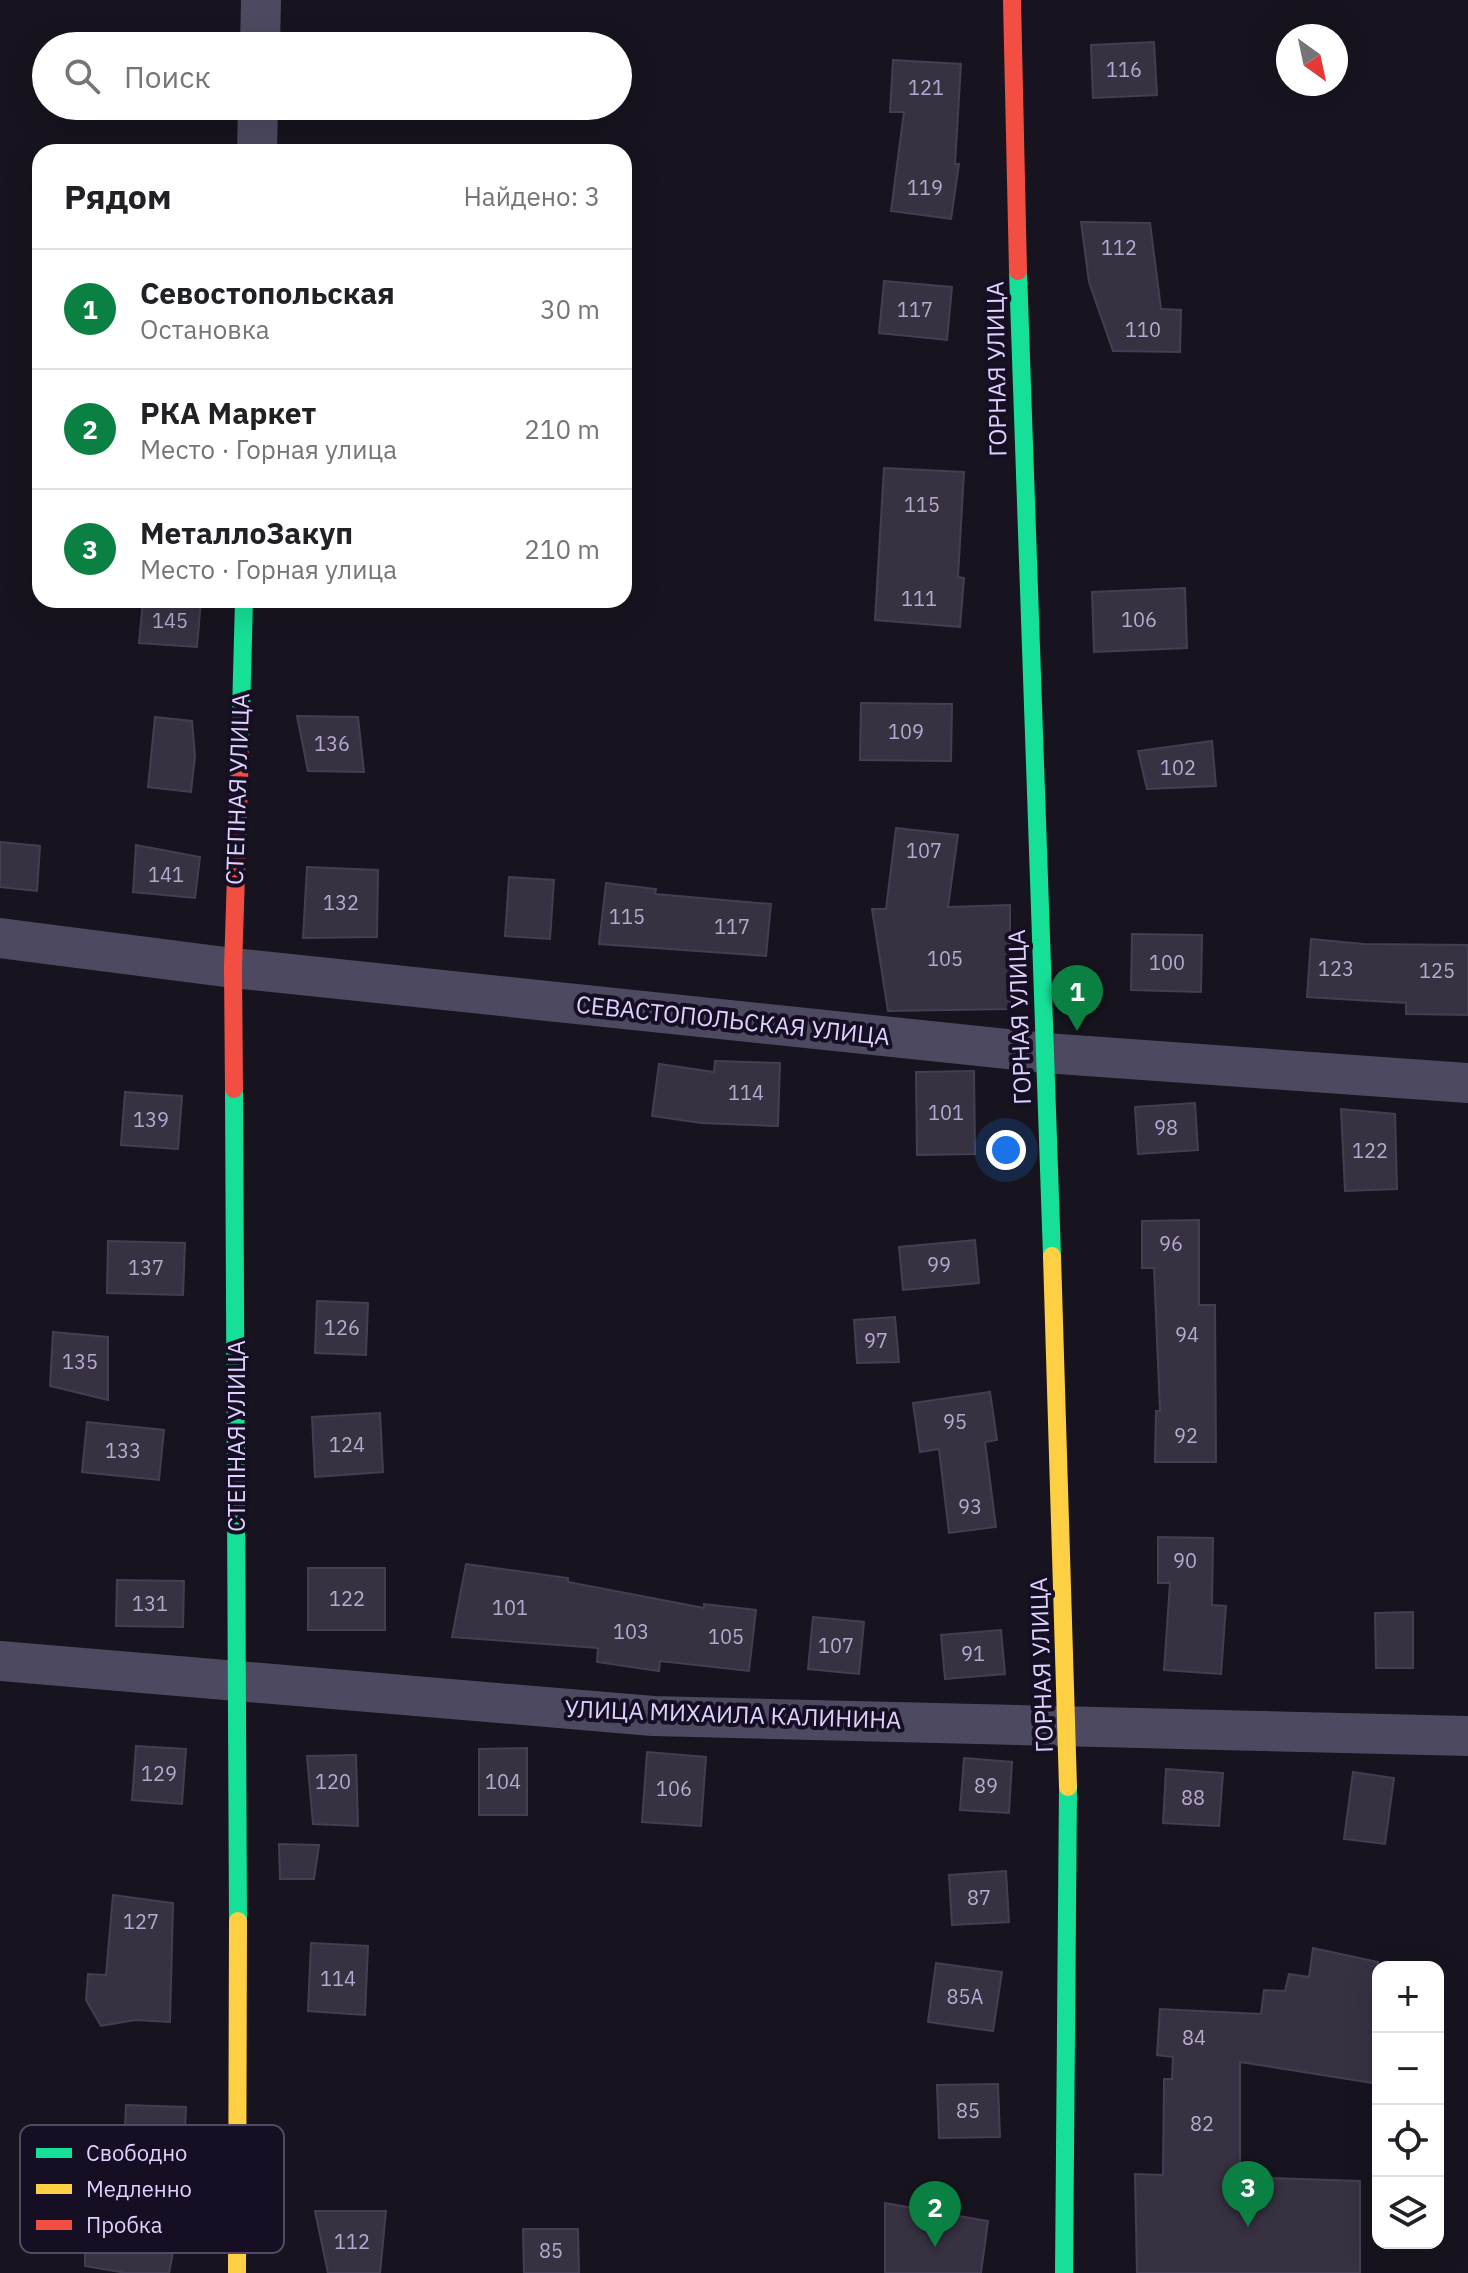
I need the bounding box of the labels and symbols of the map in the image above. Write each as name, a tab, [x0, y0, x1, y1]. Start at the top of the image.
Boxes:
north arrow	[1276, 24, 1348, 96]
house number: 116	[1106, 56, 1142, 83]
house number: 121	[908, 74, 944, 101]
house number: 119	[907, 174, 943, 201]
house number: 112	[1101, 234, 1137, 261]
street label: ГОРНАЯ УЛИЦА	[978, 281, 1014, 457]
house number: 117	[897, 296, 933, 323]
house number: 110	[1125, 316, 1161, 343]
house number: 115	[904, 491, 940, 518]
house number: 111	[901, 585, 937, 612]
house number: 106	[1121, 606, 1157, 633]
house number: 145	[152, 607, 188, 634]
street label: СТЕПНАЯ УЛИЦА	[218, 693, 256, 885]
house number: 109	[888, 718, 924, 745]
house number: 136	[314, 730, 350, 757]
house number: 102	[1160, 754, 1196, 781]
house number: 107	[906, 837, 942, 864]
house number: 141	[148, 861, 184, 888]
house number: 132	[323, 889, 359, 916]
house number: 115	[609, 903, 645, 930]
house number: 117	[714, 913, 750, 940]
street label: ГОРНАЯ УЛИЦА	[1000, 929, 1038, 1105]
house number: 105	[927, 945, 963, 972]
house number: 100	[1149, 949, 1185, 976]
house number: 123	[1318, 955, 1354, 982]
house number: 125	[1419, 957, 1455, 984]
pin: 1	[1051, 965, 1103, 1031]
street label: СЕВАСТОПОЛЬСКАЯ УЛИЦА	[575, 988, 892, 1052]
house number: 114	[728, 1079, 764, 1106]
house number: 101	[928, 1099, 964, 1126]
house number: 139	[133, 1106, 169, 1133]
house number: 98	[1154, 1114, 1178, 1141]
your location	[986, 1130, 1026, 1170]
house number: 122	[1352, 1137, 1388, 1164]
house number: 96	[1159, 1230, 1183, 1257]
house number: 99	[927, 1251, 951, 1278]
house number: 137	[128, 1254, 164, 1281]
house number: 126	[324, 1314, 360, 1341]
house number: 94	[1175, 1321, 1199, 1348]
house number: 97	[864, 1327, 888, 1354]
street label: СТЕПНАЯ УЛИЦА	[220, 1340, 252, 1532]
house number: 135	[62, 1348, 98, 1375]
house number: 95	[943, 1408, 967, 1435]
house number: 92	[1174, 1422, 1198, 1449]
house number: 124	[329, 1431, 365, 1458]
house number: 133	[105, 1437, 141, 1464]
house number: 93	[958, 1493, 982, 1520]
house number: 90	[1173, 1547, 1197, 1574]
street label: ГОРНАЯ УЛИЦА	[1022, 1577, 1060, 1753]
house number: 122	[329, 1585, 365, 1612]
house number: 131	[132, 1590, 168, 1617]
house number: 101	[492, 1594, 528, 1621]
house number: 103	[613, 1618, 649, 1645]
house number: 105	[708, 1623, 744, 1650]
house number: 107	[818, 1632, 854, 1659]
house number: 91	[961, 1640, 985, 1667]
street label: УЛИЦА МИХАИЛА КАЛИНИНА	[564, 1692, 902, 1736]
house number: 129	[141, 1760, 177, 1787]
house number: 120	[315, 1768, 351, 1795]
house number: 104	[485, 1768, 521, 1795]
house number: 89	[974, 1772, 998, 1799]
house number: 106	[656, 1775, 692, 1802]
house number: 88	[1181, 1784, 1205, 1811]
house number: 87	[967, 1884, 991, 1911]
house number: 127	[123, 1908, 159, 1935]
house number: 114	[320, 1965, 356, 1992]
house number: 85А	[947, 1983, 984, 2010]
house number: 84	[1182, 2024, 1206, 2051]
house number: 85	[956, 2097, 980, 2124]
house number: 82	[1190, 2110, 1214, 2137]
legend	[20, 2125, 284, 2253]
text: Свободно	[86, 2138, 187, 2167]
pin: 3	[1222, 2161, 1274, 2227]
text: Медленно	[86, 2174, 192, 2203]
pin: 2	[909, 2181, 961, 2247]
text: Пробка	[86, 2210, 163, 2239]
house number: 112	[334, 2228, 370, 2255]
house number: 85	[539, 2237, 563, 2264]

